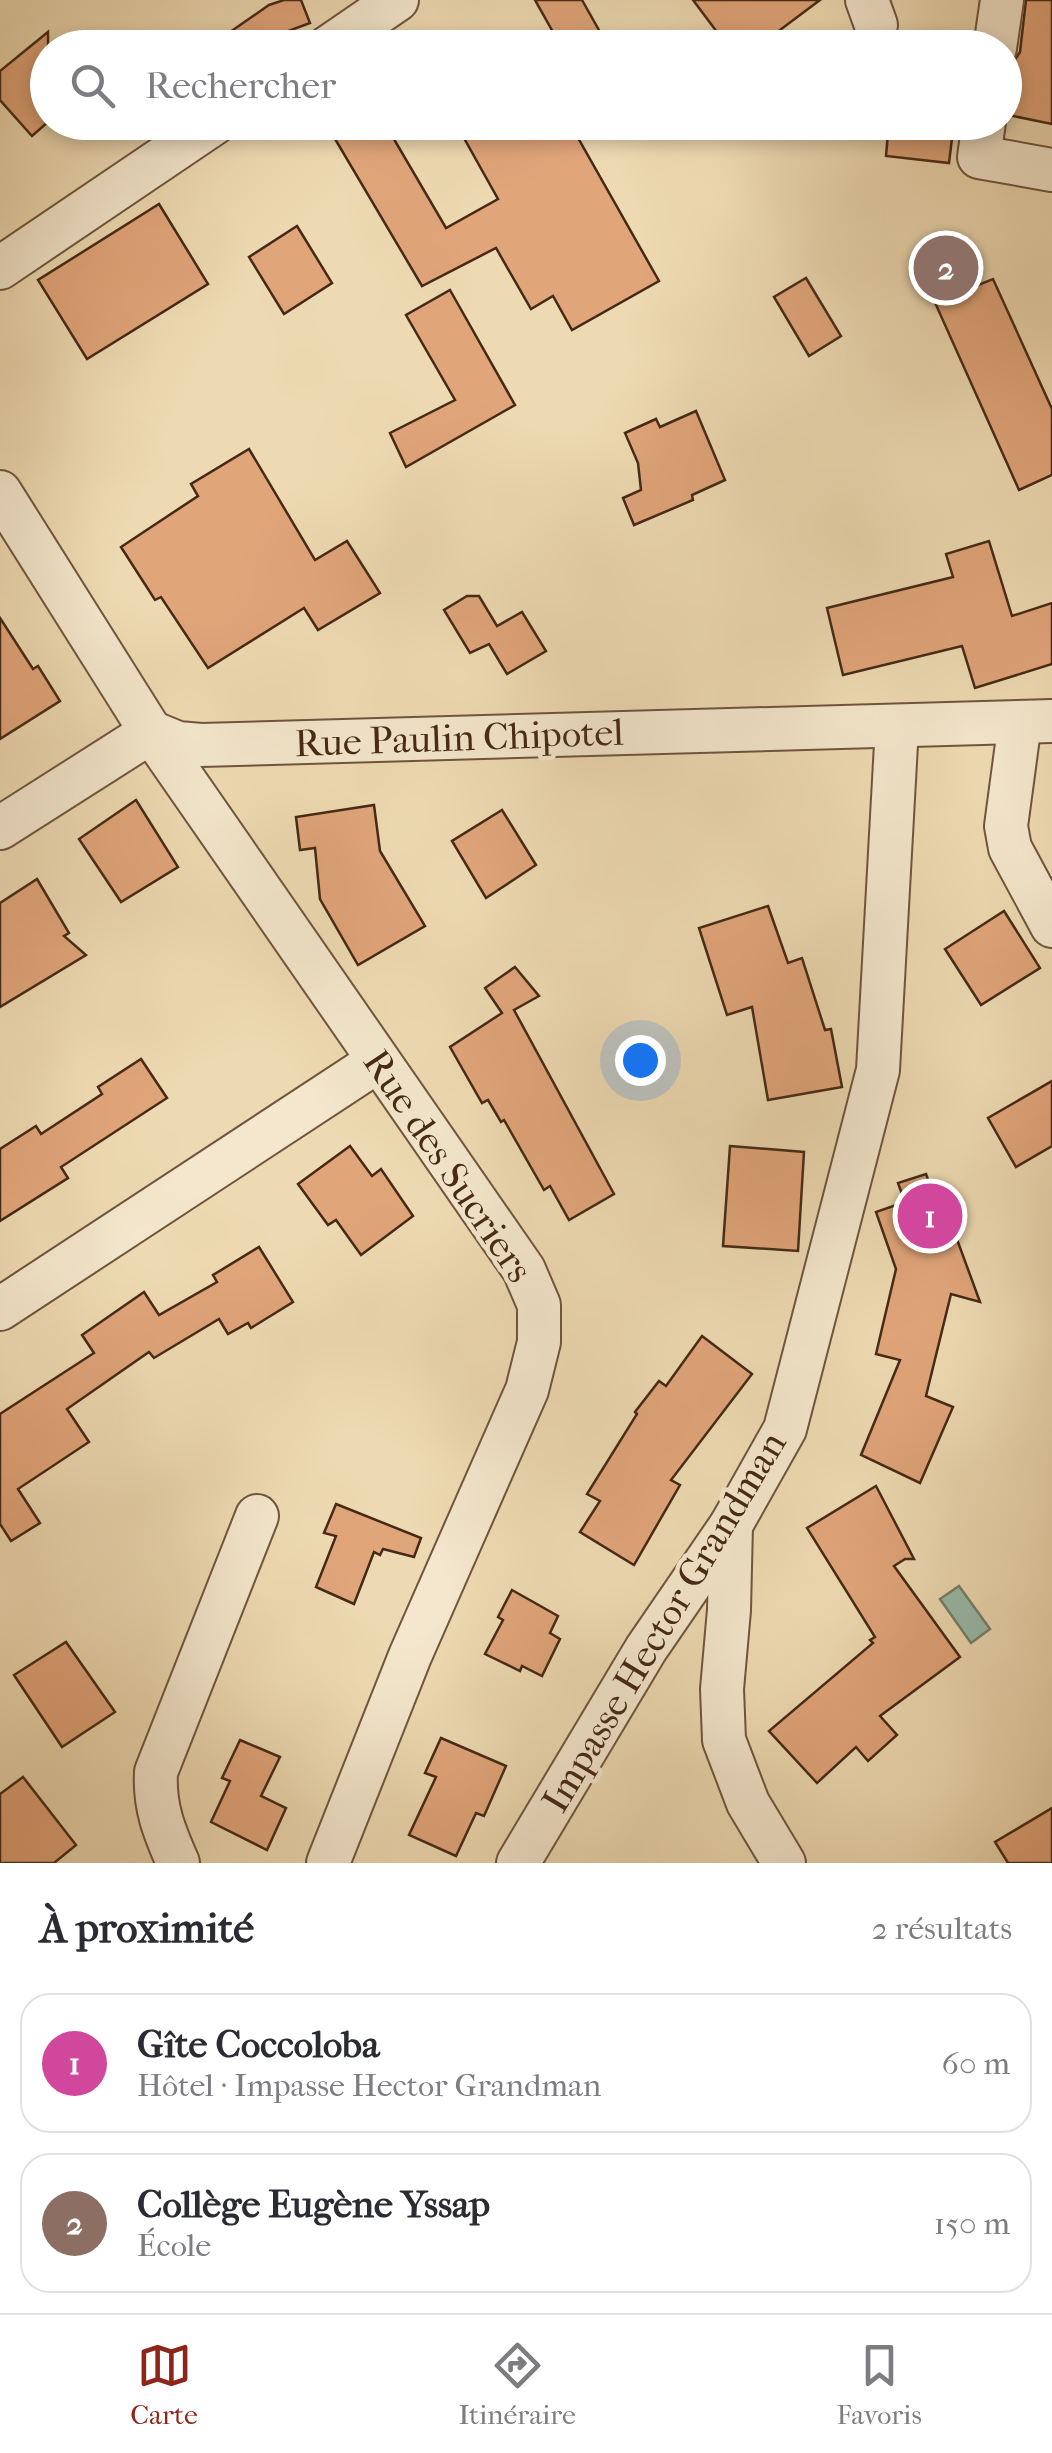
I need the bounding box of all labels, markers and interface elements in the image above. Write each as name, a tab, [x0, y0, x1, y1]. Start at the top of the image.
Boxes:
search box	[30, 30, 1022, 140]
icon: search	[65, 58, 120, 113]
text: Rechercher	[145, 63, 336, 108]
pin: 2	[914, 230, 978, 306]
street label: Rue Paulin Chipotel	[294, 710, 624, 766]
your location	[615, 1035, 666, 1086]
street label: Rue des Sucriers	[354, 1041, 542, 1291]
pin: 1	[898, 1178, 962, 1254]
street label: Impasse Hector Grandman	[532, 1424, 796, 1820]
text: À proximité	[40, 1904, 254, 1953]
text: 2 résultats	[871, 1910, 1012, 1947]
text: Gîte Coccoloba	[137, 2022, 380, 2067]
text: 1	[69, 2045, 80, 2082]
text: 60 m	[942, 2045, 1010, 2082]
text: Hôtel · Impasse Hector Grandman	[137, 2067, 601, 2104]
text: Collège Eugène Yssap	[137, 2182, 490, 2227]
text: 2	[66, 2205, 83, 2242]
text: 150 m	[934, 2205, 1010, 2242]
text: École	[137, 2227, 211, 2264]
tab: Carte	[130, 2338, 198, 2431]
tab: Itinéraire	[458, 2338, 576, 2431]
tab: Favoris	[836, 2338, 922, 2431]

